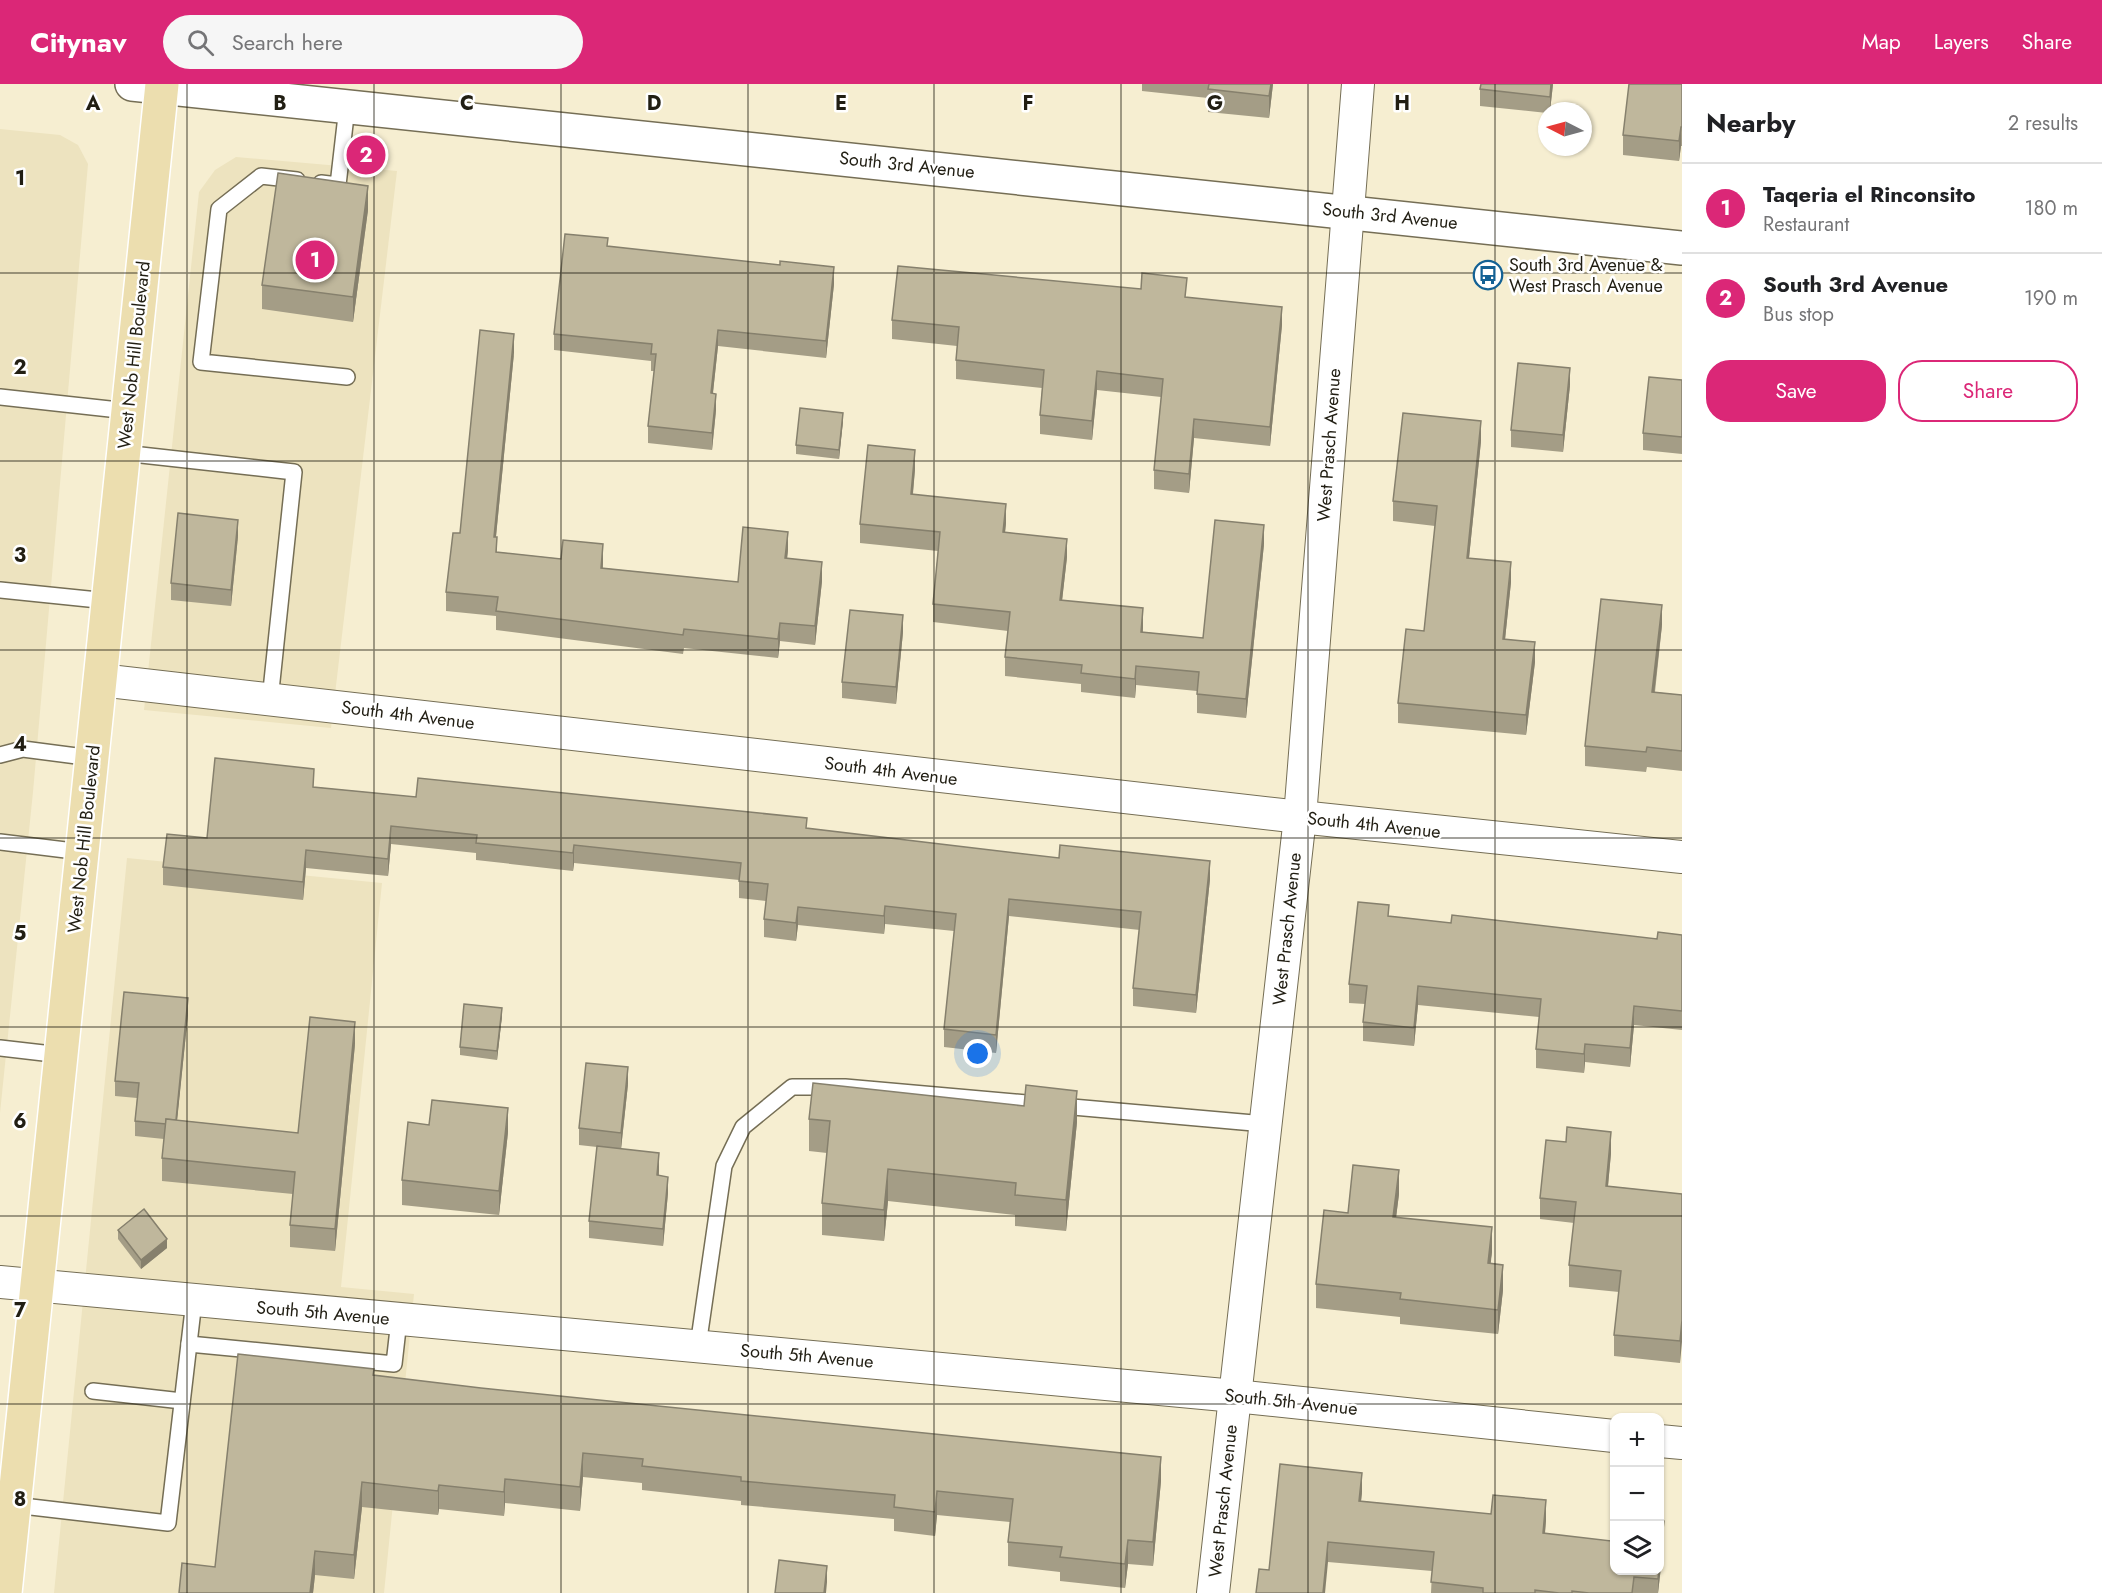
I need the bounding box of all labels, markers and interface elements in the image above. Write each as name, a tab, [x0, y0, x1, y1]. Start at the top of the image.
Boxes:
search box	[163, 15, 583, 69]
text: Citynav	[30, 22, 127, 63]
icon: search	[184, 26, 217, 59]
text: Search here	[232, 26, 343, 58]
text: Map	[1862, 27, 1901, 57]
text: Layers	[1934, 27, 1989, 57]
text: Share	[2022, 27, 2072, 57]
text: A	[85, 89, 101, 118]
text: B	[273, 89, 287, 118]
text: C	[460, 89, 474, 118]
text: D	[647, 89, 661, 118]
text: E	[835, 89, 847, 118]
text: F	[1022, 89, 1034, 118]
text: G	[1207, 89, 1223, 118]
text: H	[1394, 89, 1410, 118]
north arrow	[1538, 102, 1592, 156]
text: Nearby	[1706, 104, 1795, 142]
text: 2 results	[2008, 109, 2078, 138]
pin: 2	[346, 132, 386, 178]
street label: South 3rd Avenue	[838, 145, 976, 185]
text: 1	[15, 164, 25, 193]
text: Taqeria el Rinconsito	[1763, 178, 1975, 210]
text: 1	[1720, 194, 1731, 223]
text: 180 m	[2024, 194, 2078, 223]
street label: South 3rd Avenue	[1321, 196, 1459, 236]
text: Restaurant	[1763, 210, 1849, 239]
pin: 1	[296, 238, 334, 282]
place label: South 3rd Avenue & West Prasch Avenue	[1509, 252, 1663, 299]
bus stop icon: South 3rd Avenue & West Prasch Avenue	[1472, 259, 1504, 291]
street label: West Nob Hill Boulevard	[111, 260, 157, 450]
text: South 3rd Avenue	[1763, 268, 1948, 300]
text: 2	[1719, 284, 1732, 313]
text: 190 m	[2024, 284, 2078, 313]
text: Bus stop	[1763, 300, 1834, 329]
text: 2	[13, 353, 27, 382]
button: Save	[1706, 360, 1886, 422]
button: Share	[1898, 360, 2078, 422]
street label: West Prasch Avenue	[1311, 367, 1347, 523]
text: 3	[14, 541, 26, 570]
street label: South 4th Avenue	[340, 694, 476, 736]
text: 4	[13, 730, 27, 759]
street label: West Nob Hill Boulevard	[61, 744, 107, 934]
street label: South 4th Avenue	[823, 750, 959, 792]
street label: South 4th Avenue	[1306, 805, 1442, 845]
street label: West Prasch Avenue	[1266, 851, 1308, 1007]
text: 5	[14, 919, 27, 948]
your location	[963, 1039, 992, 1068]
text: 6	[13, 1107, 27, 1136]
street label: South 5th Avenue	[255, 1294, 391, 1332]
text: 7	[14, 1296, 27, 1325]
street label: South 5th Avenue	[739, 1337, 875, 1375]
street label: South 5th Avenue	[1223, 1382, 1359, 1422]
map controls	[1610, 1413, 1664, 1575]
button: +	[1610, 1413, 1664, 1467]
street label: West Prasch Avenue	[1202, 1423, 1244, 1579]
button: −	[1610, 1467, 1664, 1521]
text: 8	[14, 1485, 26, 1514]
button: layers	[1610, 1521, 1664, 1575]

